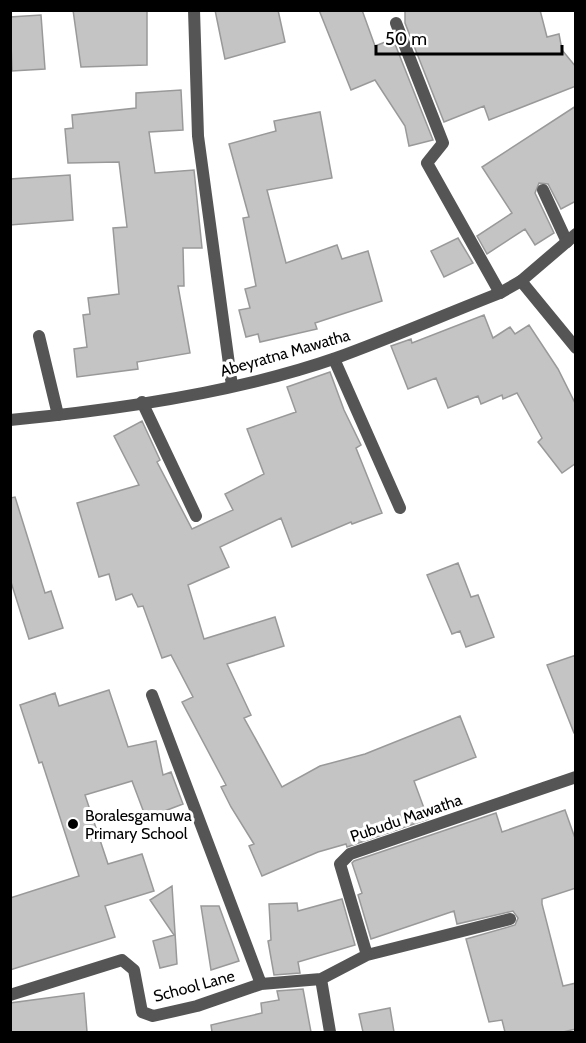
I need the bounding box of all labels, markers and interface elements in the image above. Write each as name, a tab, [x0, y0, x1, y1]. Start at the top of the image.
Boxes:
scale bar	[376, 18, 562, 56]
text: 50 m	[385, 28, 427, 50]
street label: Abeyratna Mawatha	[218, 325, 352, 381]
street label: Pubudu Mawatha	[348, 790, 465, 846]
place label: Boralesgamuwa Primary School	[85, 806, 192, 843]
marker: Boralesgamuwa Primary School	[66, 817, 80, 831]
street label: School Lane	[151, 966, 237, 1006]

